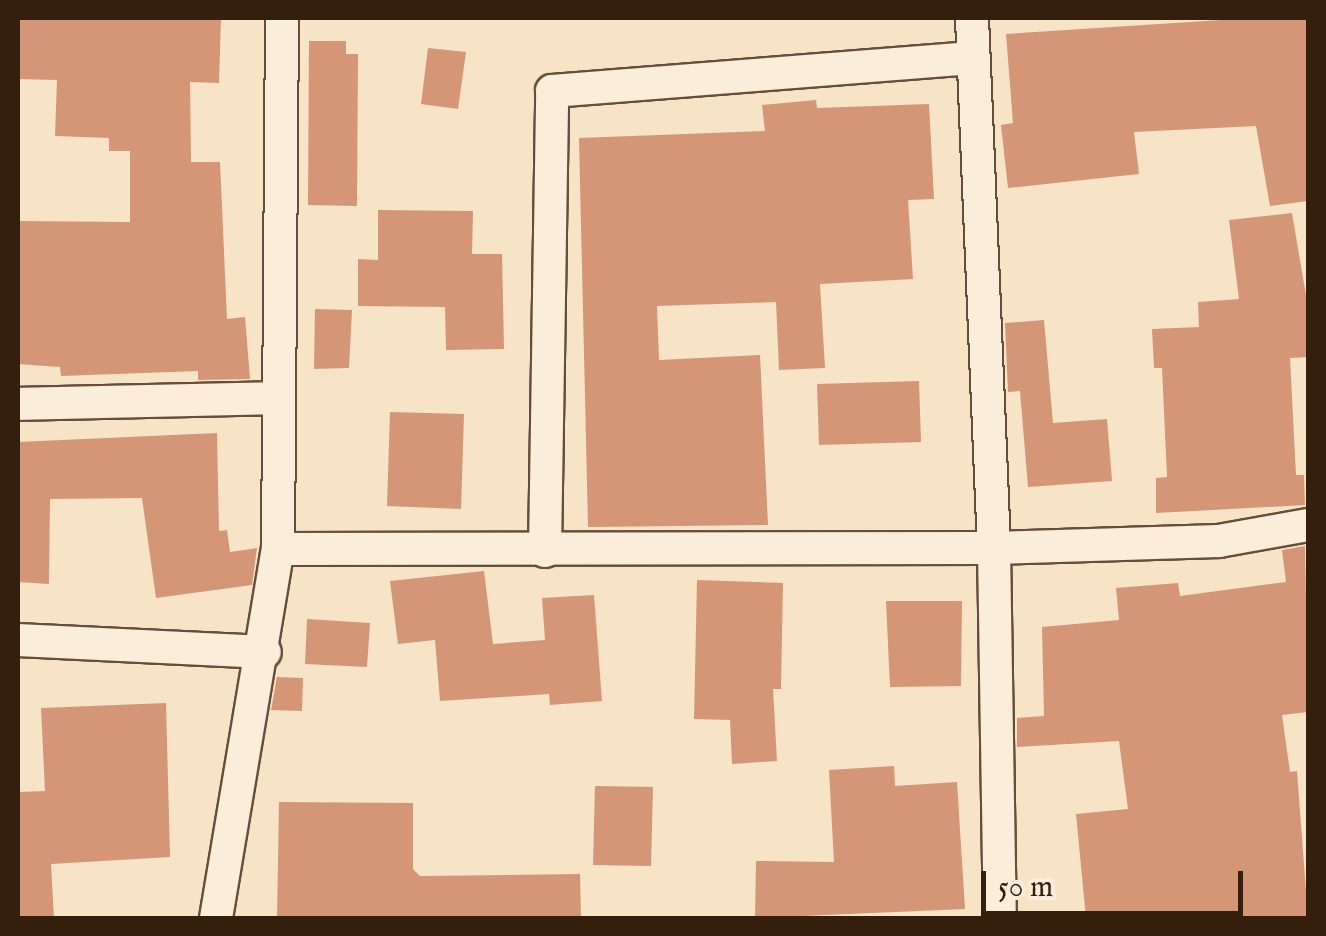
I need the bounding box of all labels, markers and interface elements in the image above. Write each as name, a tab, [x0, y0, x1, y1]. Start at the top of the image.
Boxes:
scale bar	[986, 851, 1248, 913]
text: 50 m	[998, 869, 1053, 907]

